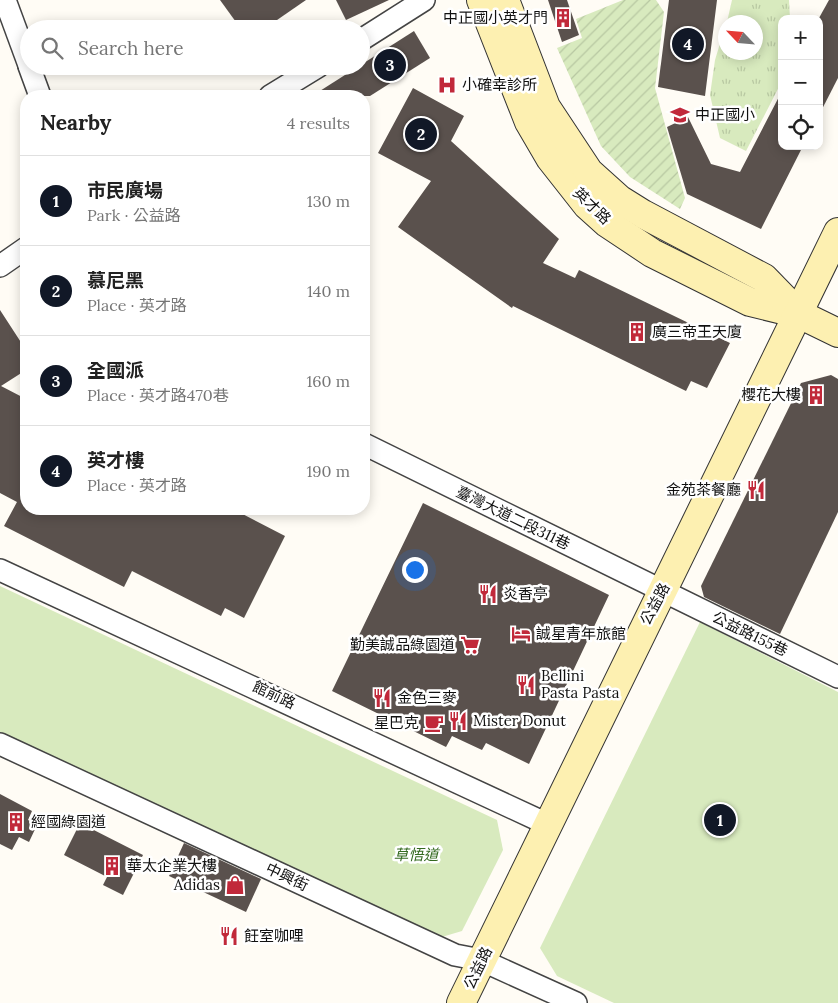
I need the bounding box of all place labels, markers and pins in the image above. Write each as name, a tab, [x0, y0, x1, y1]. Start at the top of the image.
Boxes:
building icon: 中正國小英才門	[552, 7, 574, 29]
place label: 中正國小英才門	[443, 8, 548, 27]
pin: 4	[672, 25, 704, 63]
pin: 3	[374, 46, 406, 84]
hospital icon: 小確幸診所	[436, 74, 458, 96]
place label: 小確幸診所	[462, 75, 537, 94]
school or university icon: 中正國小	[669, 104, 691, 126]
place label: 中正國小	[695, 105, 755, 124]
pin: 2	[405, 115, 437, 153]
building icon: 廣三帝王天廈	[626, 321, 648, 343]
place label: 廣三帝王天廈	[652, 322, 742, 341]
building icon: 櫻花大樓	[805, 384, 827, 406]
place label: 櫻花大樓	[741, 385, 801, 404]
restaurant icon: 金苑茶餐廳	[745, 479, 767, 501]
place label: 金苑茶餐廳	[666, 480, 741, 499]
restaurant icon: 炎香亭	[477, 583, 499, 605]
place label: 炎香亭	[503, 584, 548, 603]
hotel icon: 誠星青年旅館	[510, 623, 532, 645]
place label: 誠星青年旅館	[536, 624, 626, 643]
supermarket icon: 勤美誠品綠園道	[459, 634, 481, 656]
place label: 勤美誠品綠園道	[350, 635, 455, 654]
place label: Bellini Pasta Pasta	[541, 666, 620, 702]
restaurant icon: Bellini Pasta Pasta	[515, 674, 537, 696]
restaurant icon: 金色三麥	[371, 687, 393, 709]
place label: 金色三麥	[397, 688, 457, 707]
restaurant icon: Mister Donut	[447, 710, 469, 732]
place label: Mister Donut	[473, 711, 566, 730]
cafe icon: 星巴克	[423, 712, 445, 734]
place label: 星巴克	[374, 713, 419, 732]
pin: 1	[704, 801, 736, 839]
building icon: 經國綠園道	[5, 811, 27, 833]
place label: 經國綠園道	[31, 812, 106, 831]
building icon: 華太企業大樓	[101, 855, 123, 877]
place label: 華太企業大樓	[127, 856, 217, 875]
shop icon: Adidas	[224, 874, 246, 896]
place label: Adidas	[173, 875, 220, 894]
restaurant icon: 飪室咖哩	[218, 925, 240, 947]
place label: 飪室咖哩	[244, 926, 304, 945]

